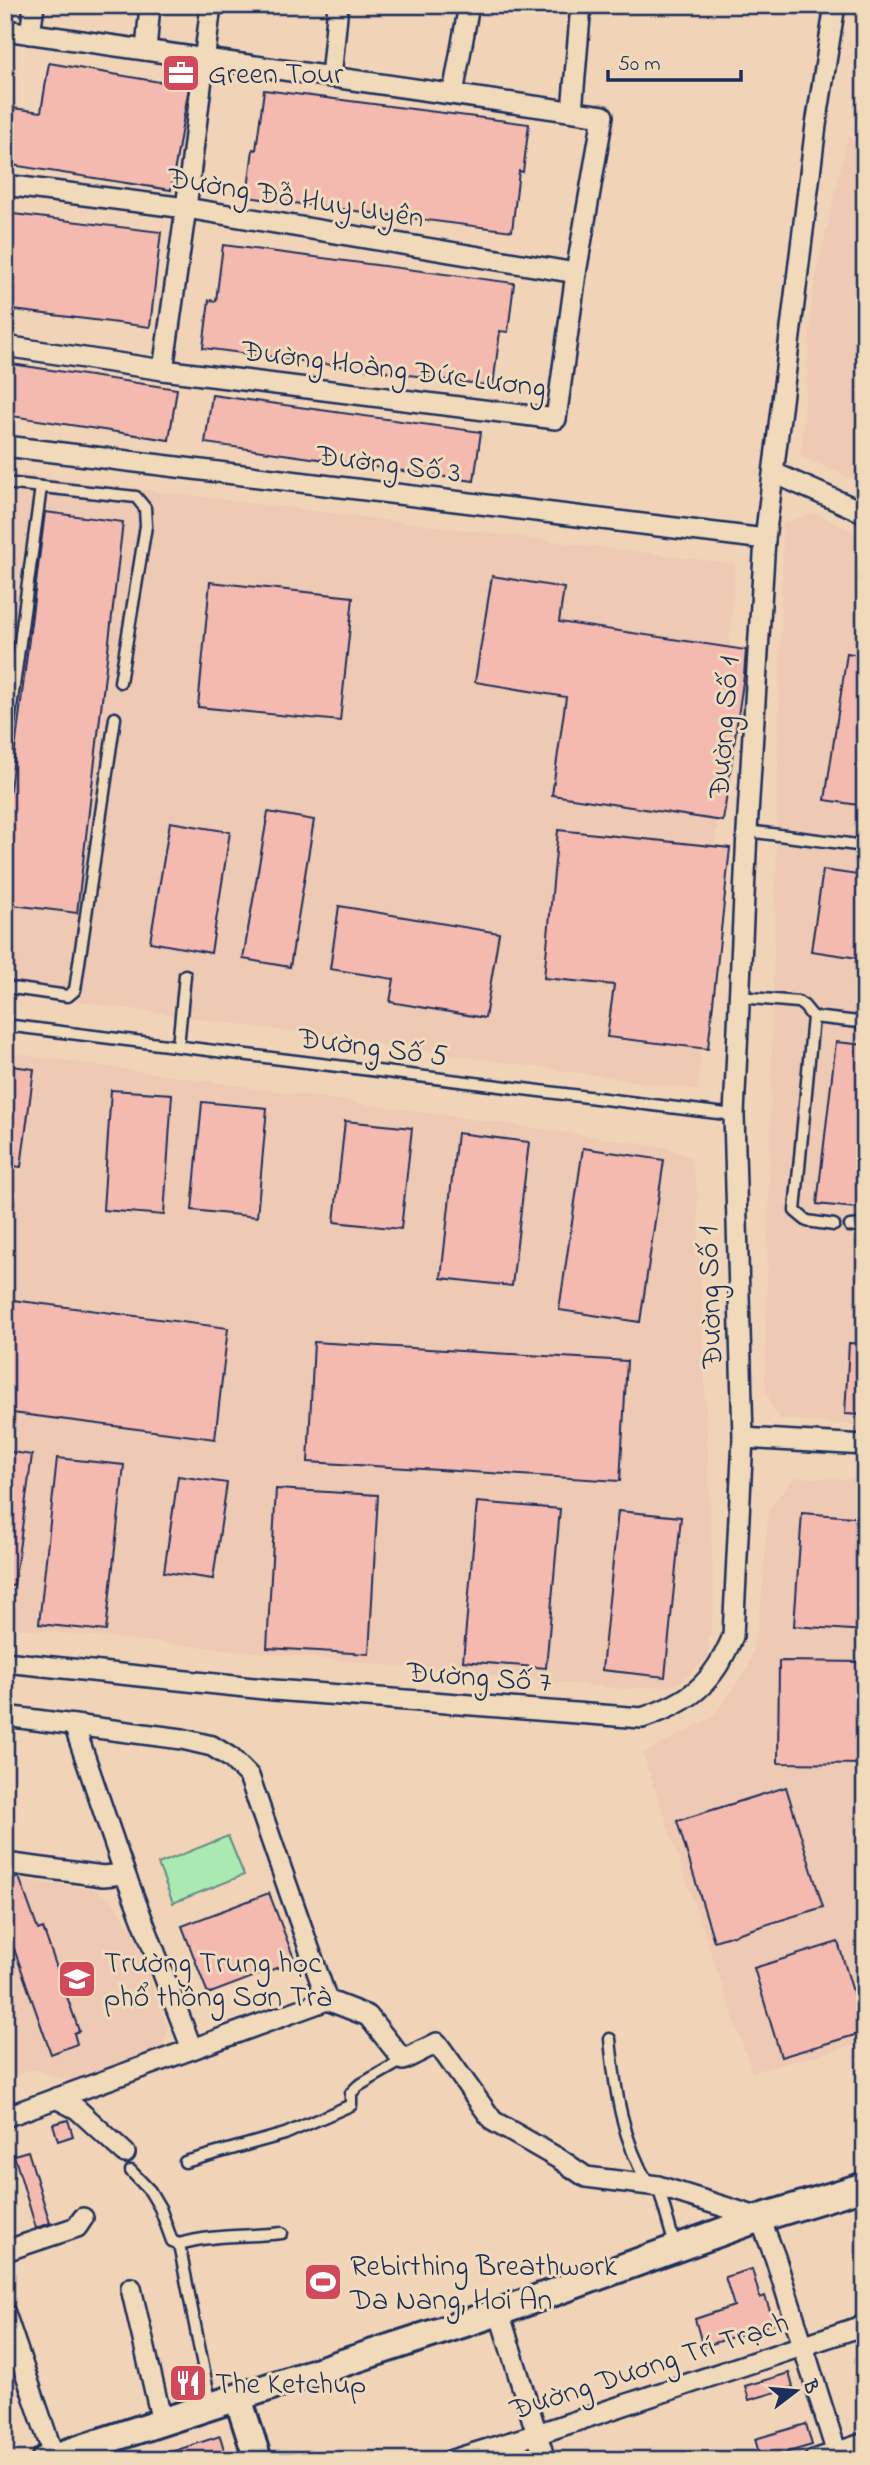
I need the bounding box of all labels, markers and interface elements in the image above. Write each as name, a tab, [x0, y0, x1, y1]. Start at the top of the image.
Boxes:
scale bar	[608, 38, 740, 82]
text: 50 m	[618, 50, 661, 80]
office icon: Green Tour	[160, 52, 202, 94]
place label: Green Tour	[208, 54, 344, 98]
street label: Đường Đỗ Huy Uyên	[163, 158, 427, 242]
street label: Đường Hoàng Đức Lương	[238, 330, 548, 411]
street label: Đường Số 3	[313, 435, 463, 497]
street label: Đường Số 1	[699, 655, 753, 801]
street label: Đường Số 5	[295, 1018, 450, 1080]
street label: Đường Số 1	[688, 1225, 737, 1370]
street label: Đường Số 7	[404, 1652, 553, 1706]
place label: Trường Trung học phổ thông Sơn Trà	[104, 1943, 331, 2021]
school or university icon: Trường Trung học phổ thông Sơn Trà	[56, 1958, 98, 2000]
place label: Rebirthing Breathwork Da Nang, Hoi An	[349, 2246, 618, 2324]
sports icon: Rebirthing Breathwork Da Nang, Hoi An	[302, 2261, 344, 2303]
street label: Đường Dương Trí Trạch	[504, 2302, 795, 2434]
north arrow	[762, 2356, 832, 2426]
restaurant icon: The Ketchup	[167, 2362, 209, 2404]
place label: The Ketchup	[215, 2364, 366, 2408]
text: B	[795, 2376, 825, 2397]

